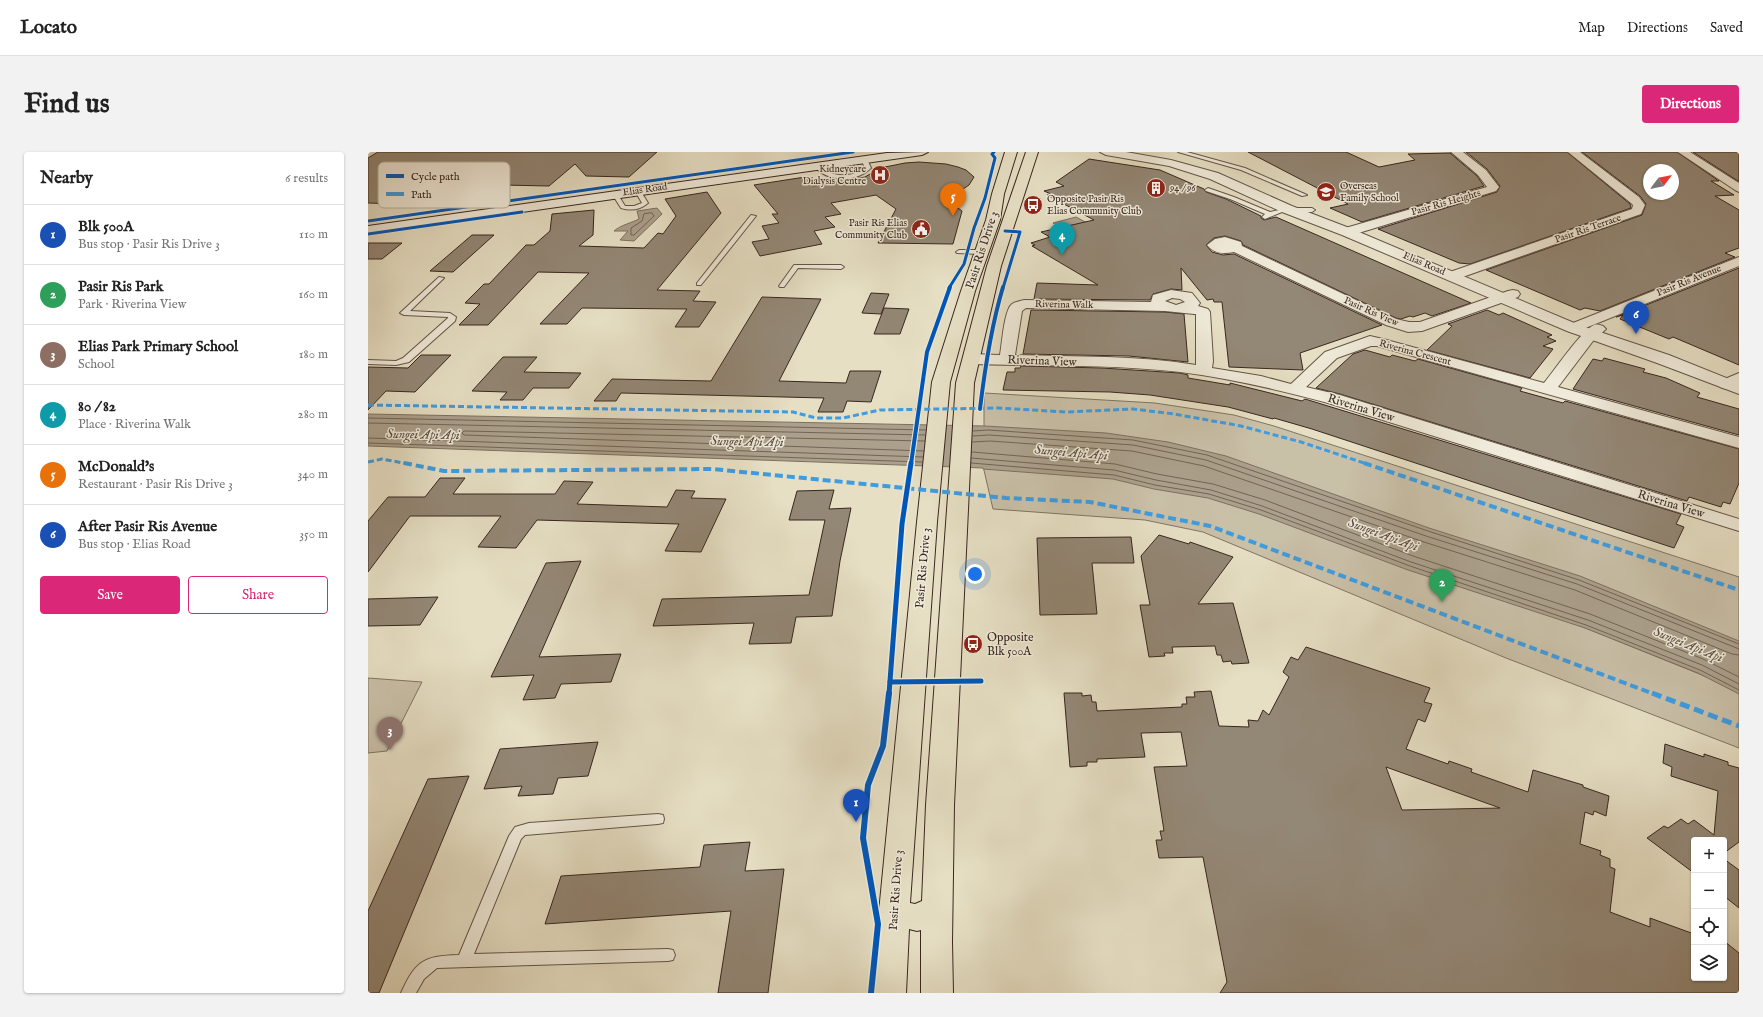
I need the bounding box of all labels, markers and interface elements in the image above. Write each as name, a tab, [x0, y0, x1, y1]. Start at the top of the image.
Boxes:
text: Locato	[20, 16, 77, 40]
text: Map	[1578, 19, 1605, 37]
text: Directions	[1627, 19, 1688, 37]
text: Saved	[1710, 19, 1743, 37]
button: Directions	[1642, 85, 1739, 123]
text: Find us	[24, 87, 110, 122]
legend	[378, 162, 510, 208]
place label: Kidneycare Dialysis Centre	[803, 163, 866, 188]
hospital icon: Kidneycare Dialysis Centre	[869, 164, 891, 186]
north arrow	[1643, 164, 1679, 200]
text: Nearby	[40, 168, 93, 189]
text: 6 results	[285, 170, 328, 187]
text: Cycle path	[411, 170, 460, 184]
building icon: 94 / 96	[1145, 177, 1167, 199]
street label: Elias Road	[622, 180, 669, 200]
place label: Overseas Family School	[1340, 180, 1399, 205]
school or university icon: Overseas Family School	[1315, 181, 1337, 203]
place label: 94 / 96	[1169, 182, 1196, 195]
pin: 5	[940, 183, 966, 216]
street label: Pasir Ris Heights	[1410, 187, 1483, 219]
text: Path	[411, 188, 432, 202]
place label: Opposite Pasir Ris Elias Community Club	[1047, 193, 1141, 218]
bus stop icon: Opposite Pasir Ris Elias Community Club	[1022, 194, 1044, 216]
street label: Pasir Ris Drive 3	[962, 209, 1002, 291]
street label: Pasir Ris Terrace	[1553, 211, 1623, 246]
text: Blk 500A	[78, 217, 134, 236]
place label: Pasir Ris Elias Community Club	[835, 217, 907, 242]
public building icon: Pasir Ris Elias Community Club	[910, 218, 932, 240]
pin: 4	[1049, 222, 1075, 255]
text: 1	[51, 226, 55, 243]
text: 110 m	[299, 226, 328, 243]
text: Bus stop · Pasir Ris Drive 3	[78, 236, 220, 253]
street label: Elias Road	[1401, 249, 1448, 279]
street label: Pasir Ris Avenue	[1655, 262, 1724, 300]
text: Pasir Ris Park	[78, 277, 164, 296]
text: 2	[50, 286, 56, 303]
text: 160 m	[298, 286, 328, 303]
street label: Pasir Ris View	[1342, 294, 1401, 330]
text: Park · Riverina View	[78, 296, 186, 313]
street label: Riverina Walk	[1035, 298, 1094, 312]
pin: 6	[1623, 301, 1649, 334]
text: Elias Park Primary School	[78, 337, 238, 356]
street label: Riverina Crescent	[1378, 337, 1453, 369]
text: 3	[51, 346, 55, 363]
text: 180 m	[299, 346, 328, 363]
street label: Riverina View	[1007, 352, 1078, 370]
text: School	[78, 356, 115, 373]
street label: Riverina View	[1326, 391, 1397, 426]
text: 80 / 82	[78, 397, 116, 416]
text: 4	[50, 406, 56, 423]
text: 280 m	[298, 406, 328, 423]
text: Place · Riverina Walk	[78, 416, 191, 433]
water label: Sungei Api Api	[386, 426, 461, 445]
water label: Sungei Api Api	[710, 433, 785, 452]
water label: Sungei Api Api	[1034, 441, 1109, 466]
text: McDonald's	[78, 457, 154, 476]
text: 5	[51, 466, 55, 483]
text: 340 m	[298, 466, 328, 483]
text: Restaurant · Pasir Ris Drive 3	[78, 476, 233, 493]
street label: Riverina View	[1636, 487, 1707, 522]
water label: Sungei Api Api	[1345, 514, 1422, 557]
text: After Pasir Ris Avenue	[78, 517, 217, 536]
text: 6	[50, 526, 56, 543]
text: 350 m	[299, 526, 328, 543]
street label: Pasir Ris Drive 3	[912, 527, 934, 609]
text: Bus stop · Elias Road	[78, 536, 191, 553]
your location	[965, 564, 985, 584]
pin: 2	[1429, 569, 1455, 602]
button: Save	[40, 576, 180, 614]
button: Share	[188, 576, 328, 614]
water label: Sungei Api Api	[1650, 623, 1726, 668]
place label: Opposite Blk 500A	[987, 630, 1034, 659]
bus stop icon: Opposite Blk 500A	[962, 633, 984, 655]
pin: 3	[377, 717, 403, 750]
pin: 1	[843, 789, 869, 822]
map controls	[1691, 837, 1727, 981]
button: +	[1691, 837, 1727, 873]
street label: Pasir Ris Drive 3	[886, 849, 906, 931]
button: −	[1691, 873, 1727, 909]
button: locate	[1691, 909, 1727, 945]
button: layers	[1691, 945, 1727, 981]

